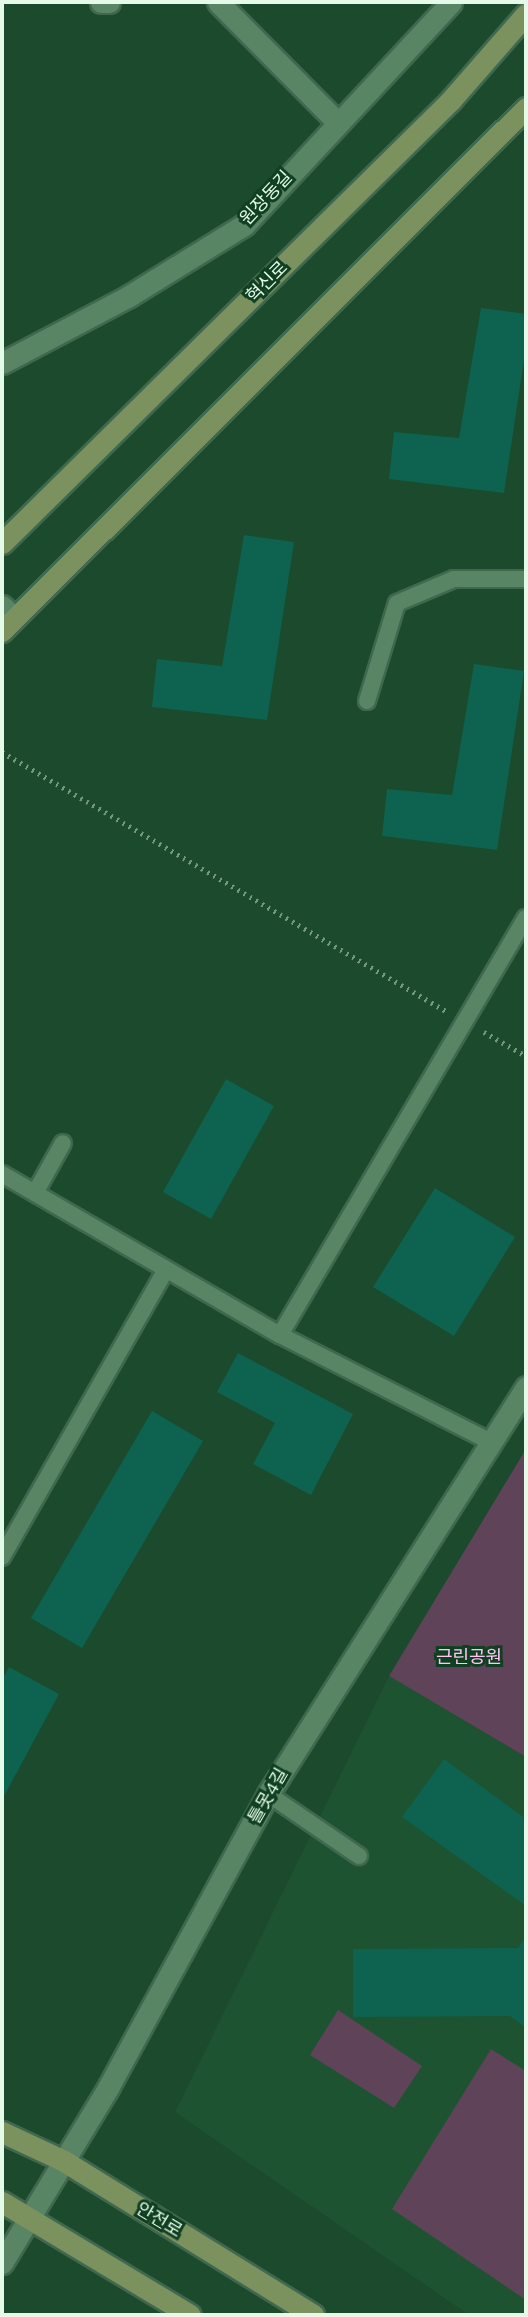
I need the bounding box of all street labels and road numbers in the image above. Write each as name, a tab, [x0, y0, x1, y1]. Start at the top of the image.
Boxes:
street label: 원장동길	[236, 166, 296, 230]
street label: 혁신로	[242, 257, 292, 307]
street label: 틀못4길	[244, 1764, 292, 1828]
street label: 안전로	[132, 2198, 186, 2242]

